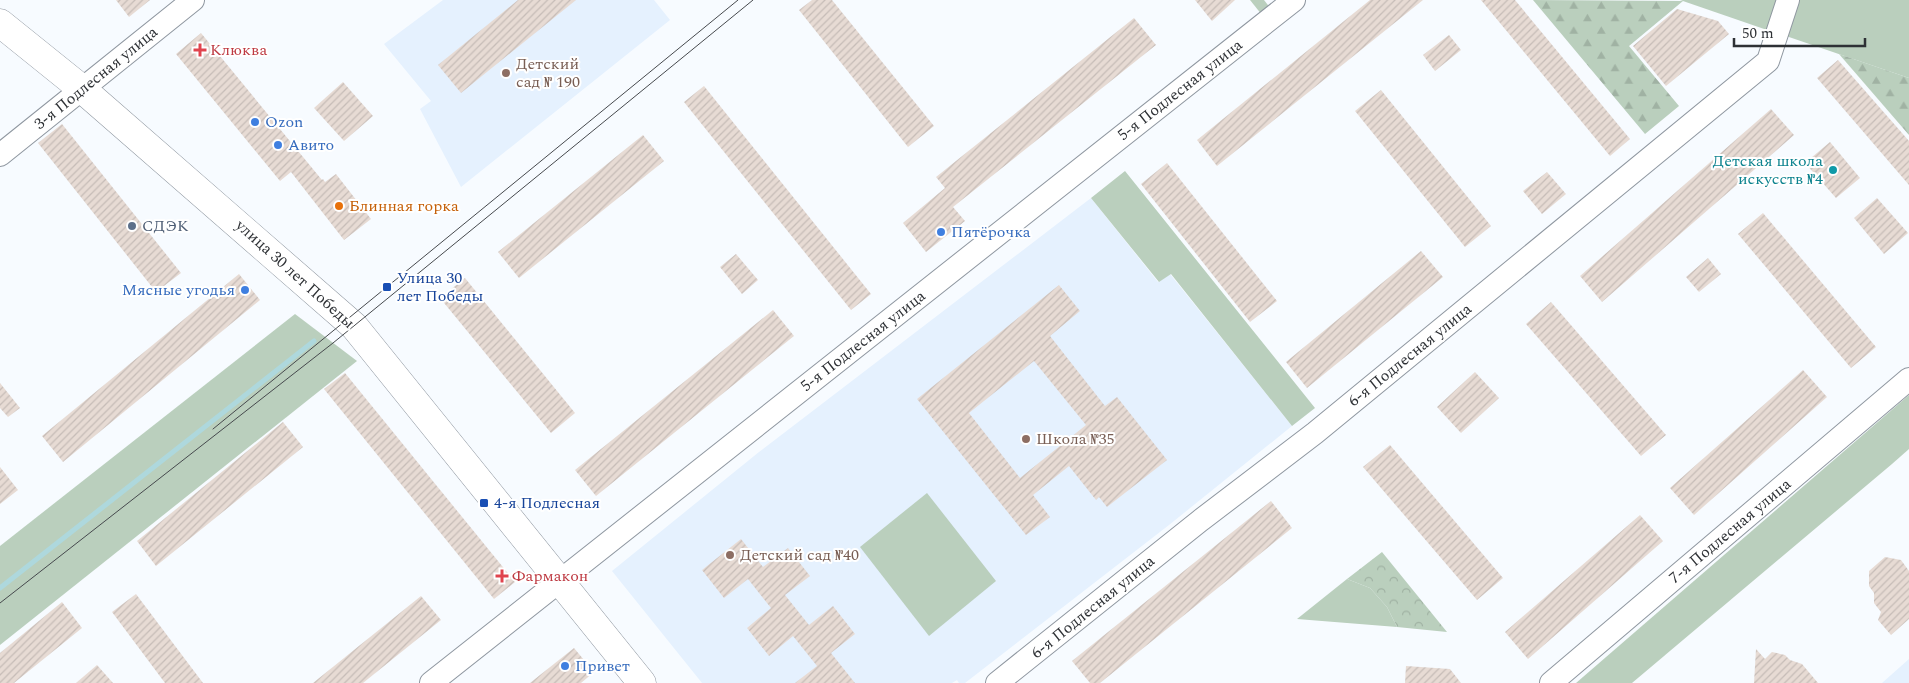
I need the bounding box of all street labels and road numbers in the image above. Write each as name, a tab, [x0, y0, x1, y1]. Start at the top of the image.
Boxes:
street label: 3-я Подлесная улица	[29, 20, 163, 136]
street label: 5-я Подлесная улица	[1112, 33, 1248, 147]
street label: улица 30 лет Победы	[229, 213, 360, 334]
street label: 5-я Подлесная улица	[795, 284, 931, 398]
street label: 6-я Подлесная улица	[1343, 297, 1477, 413]
street label: 7-я Подлесная улица	[1664, 472, 1797, 589]
street label: 6-я Подлесная улица	[1026, 549, 1160, 665]

